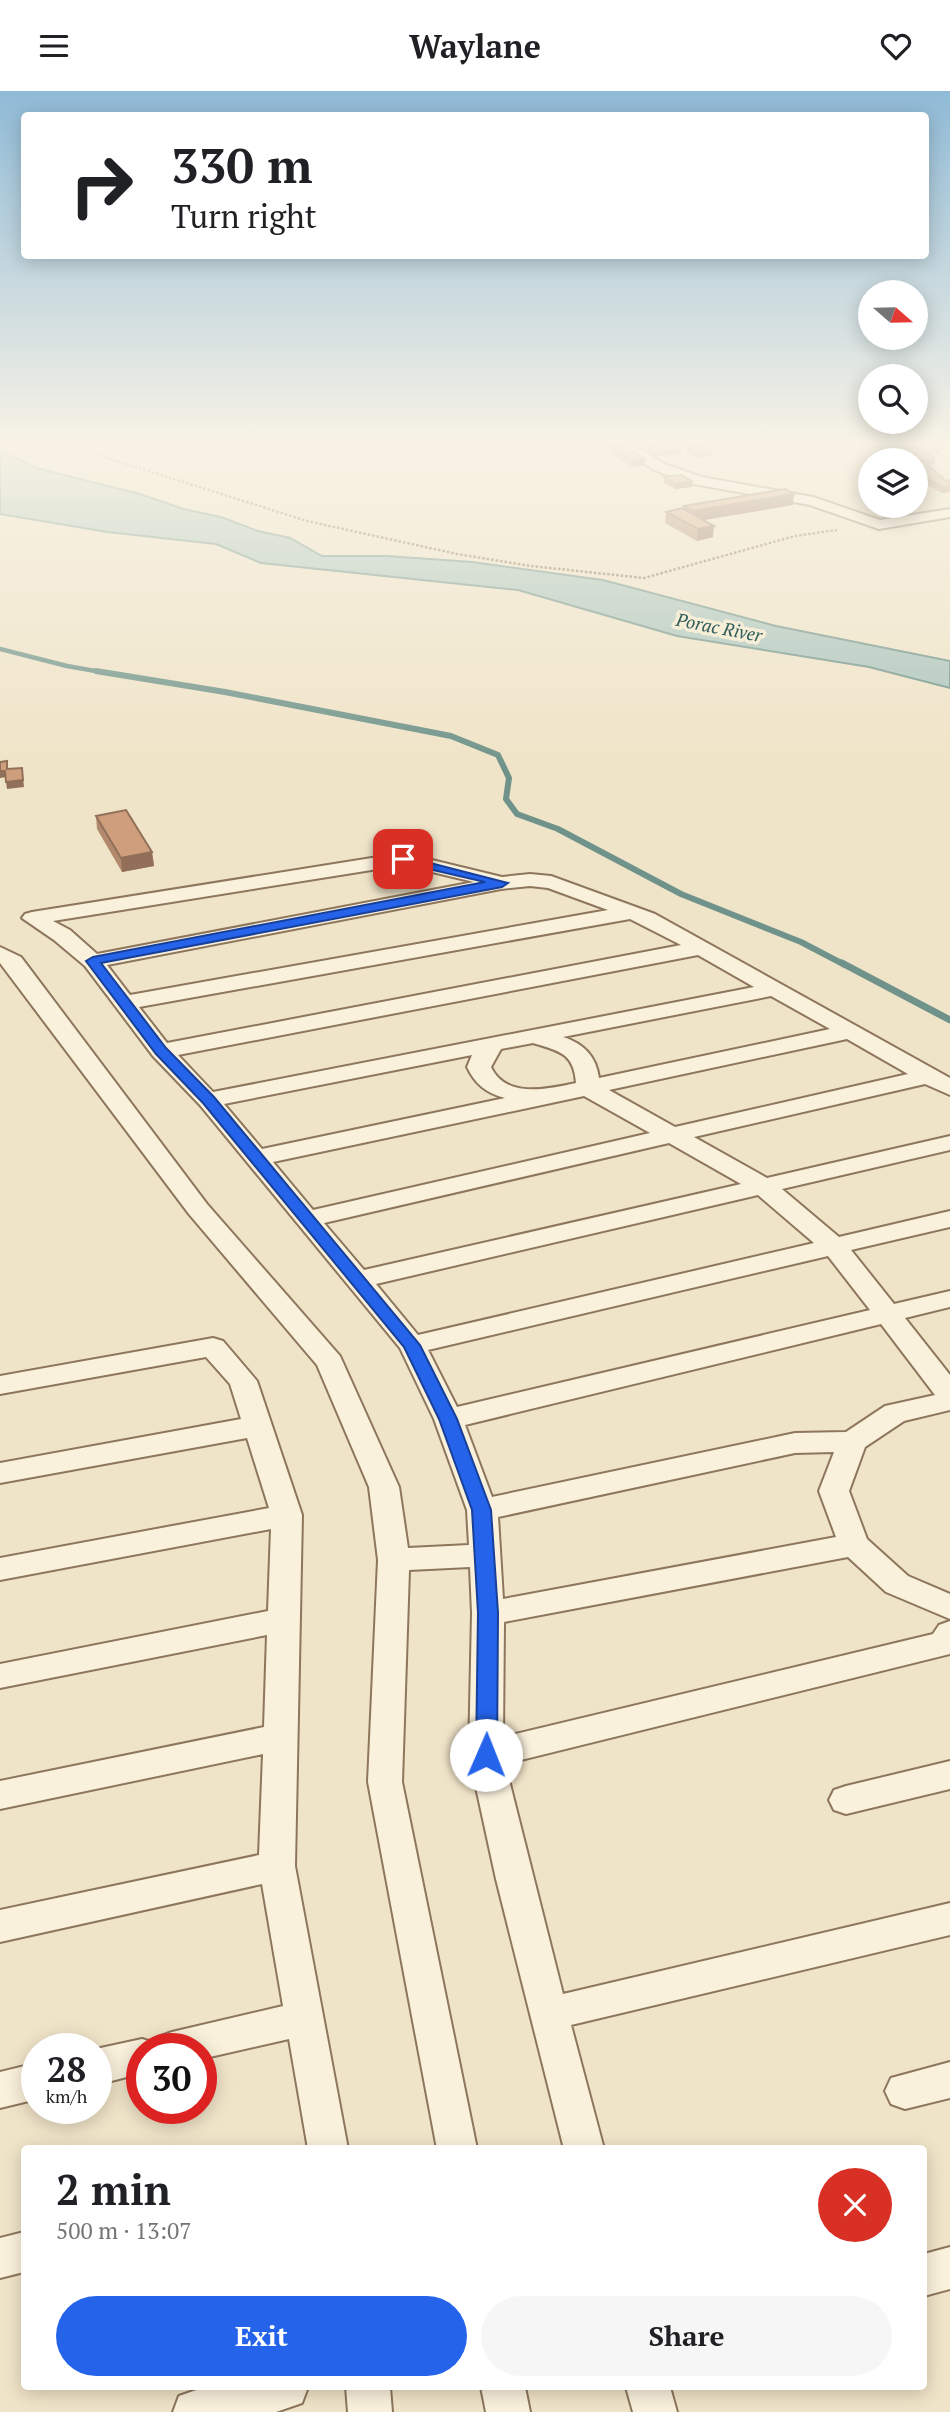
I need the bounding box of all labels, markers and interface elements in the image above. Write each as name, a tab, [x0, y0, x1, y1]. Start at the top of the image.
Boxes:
text: Waylane	[409, 25, 541, 67]
icon: menu	[35, 27, 73, 65]
icon: heart	[877, 27, 915, 65]
text: 330 m	[171, 132, 313, 197]
icon: right	[56, 140, 147, 231]
text: Turn right	[171, 195, 317, 237]
north arrow	[858, 280, 928, 350]
map controls	[858, 280, 928, 518]
button: search	[858, 364, 928, 434]
button: layers	[858, 448, 928, 518]
water label: Porac River	[673, 607, 765, 647]
pin	[373, 829, 433, 889]
icon: arrive	[384, 840, 422, 878]
position arrow	[449, 1718, 523, 1792]
speed limit sign: 30	[126, 2033, 217, 2124]
text: 28	[47, 2046, 86, 2092]
text: km/h	[46, 2084, 87, 2108]
text: 2 min	[56, 2161, 171, 2217]
button: close	[818, 2168, 892, 2242]
text: 500 m · 13:07	[56, 2215, 191, 2246]
button: Exit	[56, 2296, 467, 2376]
button: Share	[481, 2296, 892, 2376]

